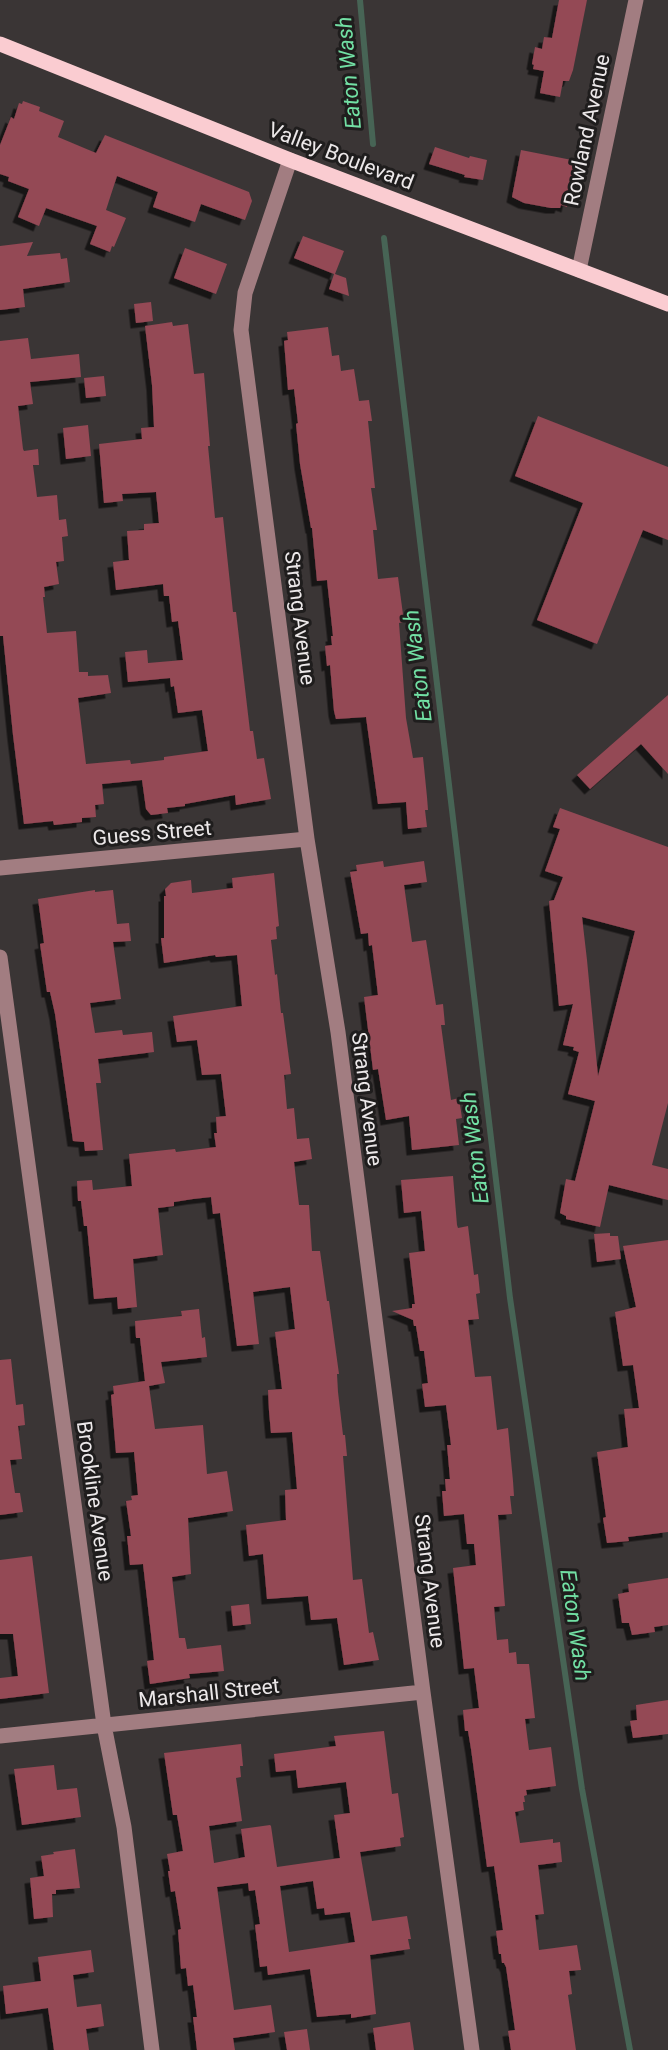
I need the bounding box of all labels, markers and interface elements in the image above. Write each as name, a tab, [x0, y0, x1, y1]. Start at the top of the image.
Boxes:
water label: Eaton Wash	[331, 16, 366, 130]
street label: Rowland Avenue	[559, 52, 615, 208]
street label: Valley Boulevard	[265, 117, 417, 195]
street label: Strang Avenue	[280, 550, 320, 686]
water label: Eaton Wash	[398, 608, 437, 723]
street label: Guess Street	[92, 816, 213, 850]
street label: Strang Avenue	[347, 1031, 387, 1167]
water label: Eaton Wash	[455, 1090, 494, 1205]
street label: Brookline Avenue	[72, 1419, 118, 1583]
street label: Strang Avenue	[410, 1513, 450, 1649]
water label: Eaton Wash	[555, 1567, 596, 1683]
street label: Marshall Street	[137, 1674, 281, 1712]

